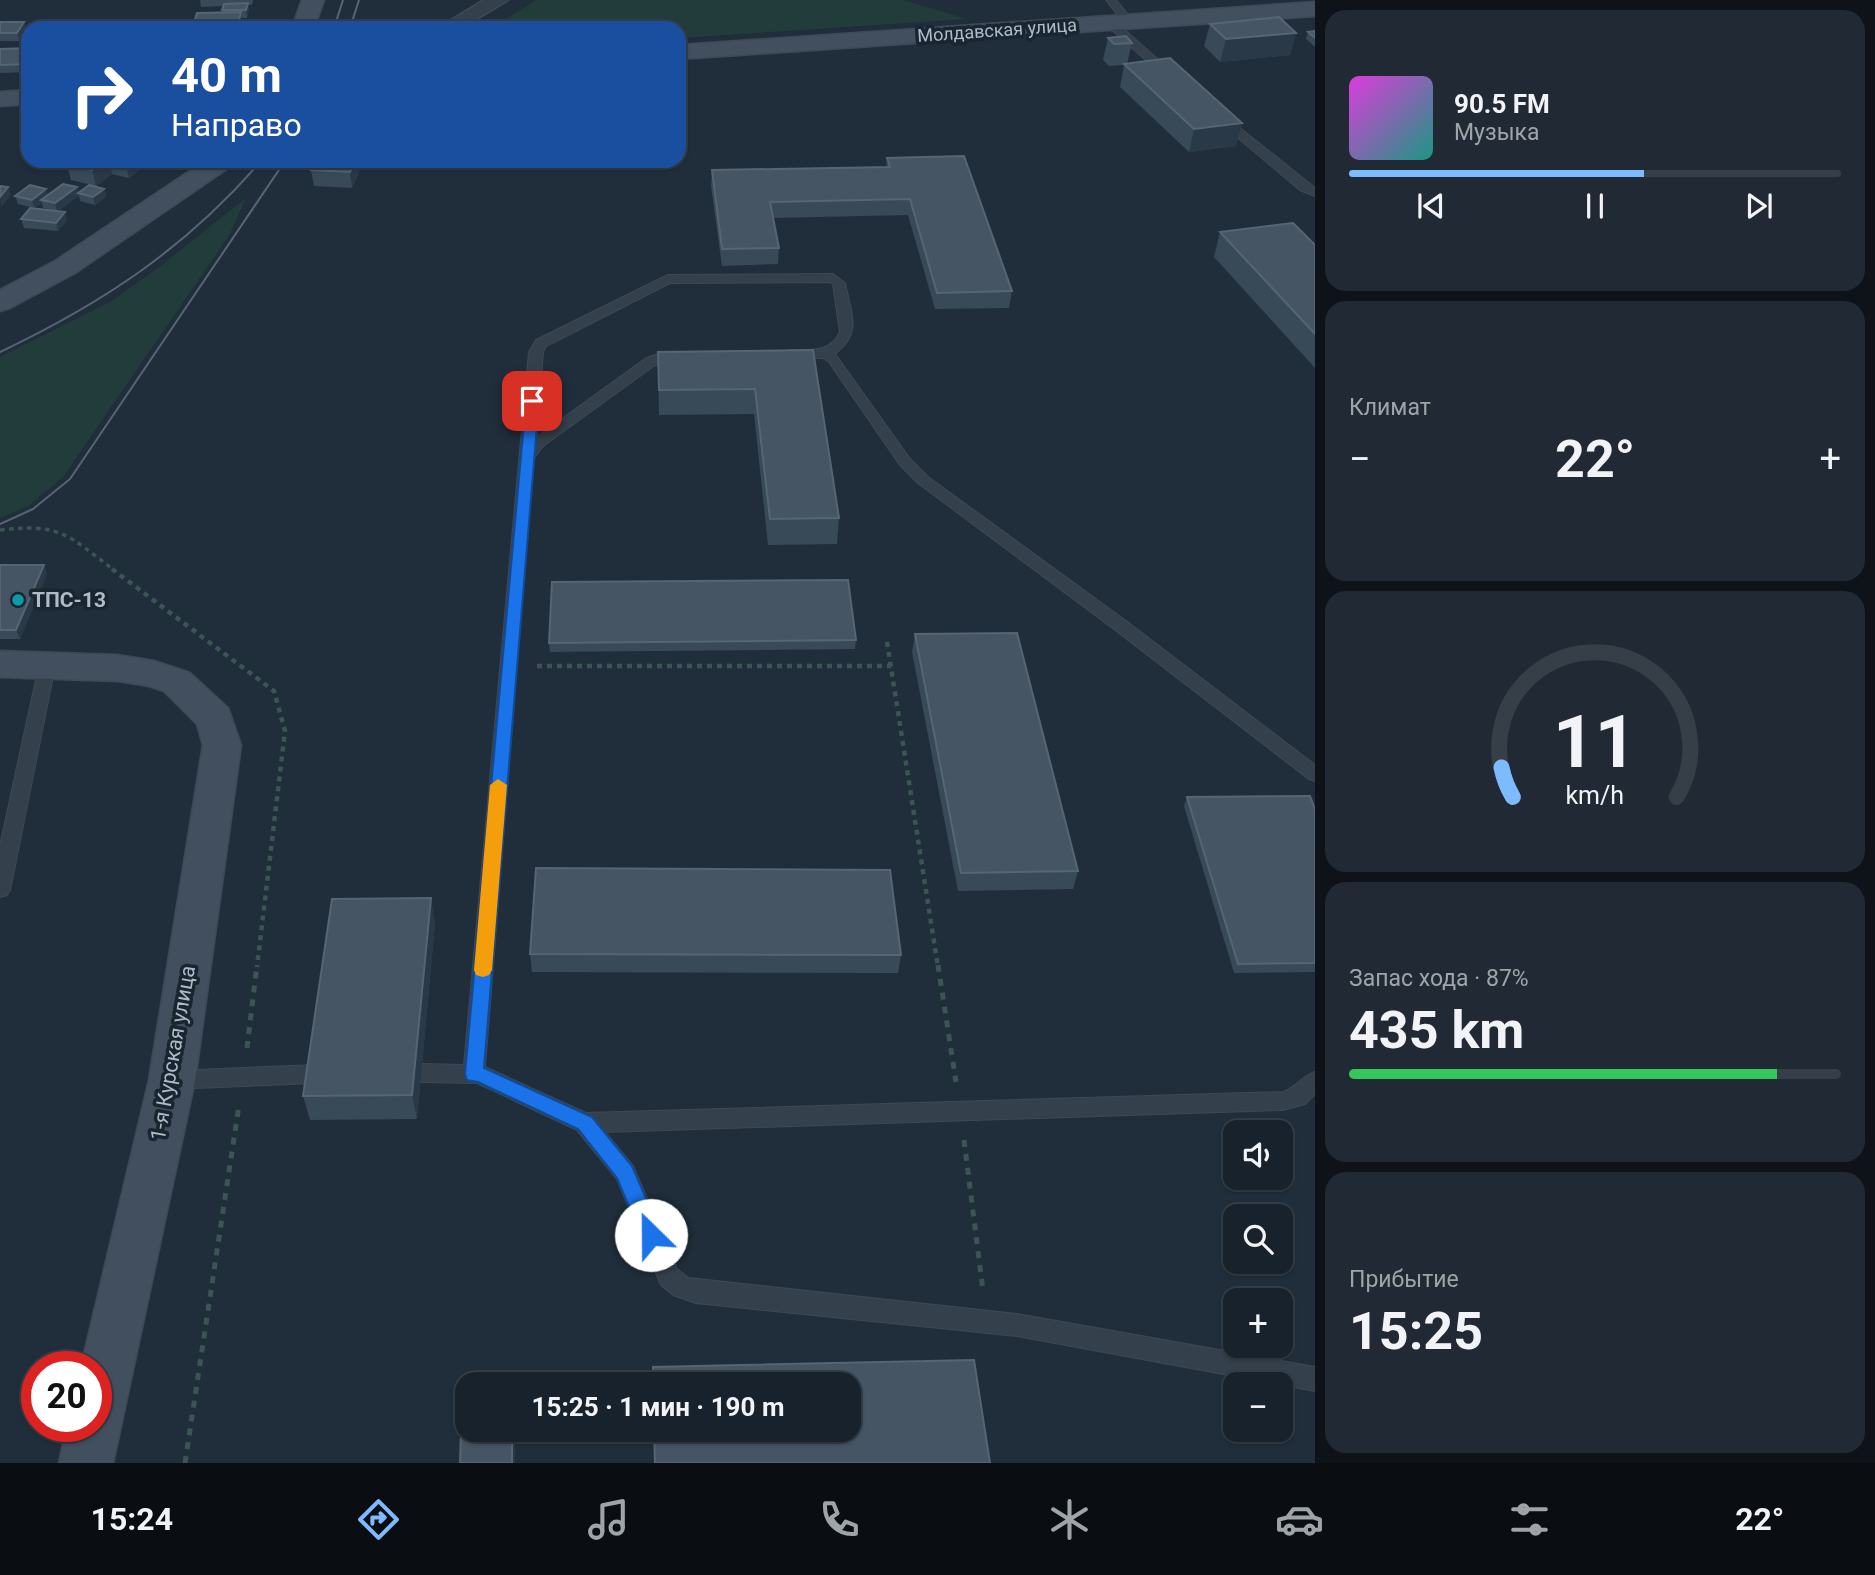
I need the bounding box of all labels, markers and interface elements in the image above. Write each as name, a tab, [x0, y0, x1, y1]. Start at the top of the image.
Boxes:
street label: Молдавская улица	[917, 14, 1077, 46]
text: 40 m	[171, 47, 282, 104]
icon: right	[56, 49, 147, 140]
text: 90.5 FM	[1454, 89, 1550, 119]
text: Направо	[171, 106, 302, 144]
text: Музыка	[1454, 119, 1539, 146]
icon: previous	[1412, 187, 1450, 225]
icon: pause	[1576, 187, 1614, 225]
icon: next	[1740, 187, 1778, 225]
pin	[502, 371, 562, 431]
icon: arrive	[513, 382, 551, 420]
text: Климат	[1349, 394, 1431, 421]
text: 22°	[1555, 429, 1635, 490]
text: −	[1349, 437, 1371, 481]
text: +	[1819, 437, 1841, 481]
place label: ТПС-13	[32, 588, 106, 612]
marker: ТПС-13	[10, 592, 26, 608]
text: 11	[1553, 700, 1637, 786]
text: km/h	[1566, 781, 1624, 810]
street label: 1-я Курская улица	[146, 964, 200, 1142]
text: Запас хода · 87%	[1349, 965, 1529, 992]
text: 435 km	[1349, 1000, 1524, 1061]
map controls	[1223, 1120, 1293, 1442]
button: sound	[1223, 1120, 1293, 1190]
position arrow	[614, 1198, 688, 1272]
button: search	[1223, 1204, 1293, 1274]
text: Прибытие	[1349, 1266, 1459, 1293]
button: +	[1223, 1288, 1293, 1358]
text: 15:25	[1349, 1301, 1483, 1362]
speed limit sign: 20	[21, 1351, 112, 1442]
button: −	[1223, 1372, 1293, 1442]
text: 15:25 · 1 мин · 190 m	[532, 1392, 784, 1422]
icon: directions	[354, 1495, 403, 1544]
icon: music	[584, 1495, 633, 1544]
icon: phone	[815, 1495, 864, 1544]
icon: climate	[1045, 1495, 1094, 1544]
icon: car	[1275, 1495, 1324, 1544]
icon: filters	[1505, 1495, 1554, 1544]
text: 15:24	[91, 1500, 173, 1538]
text: 22°	[1735, 1500, 1784, 1538]

